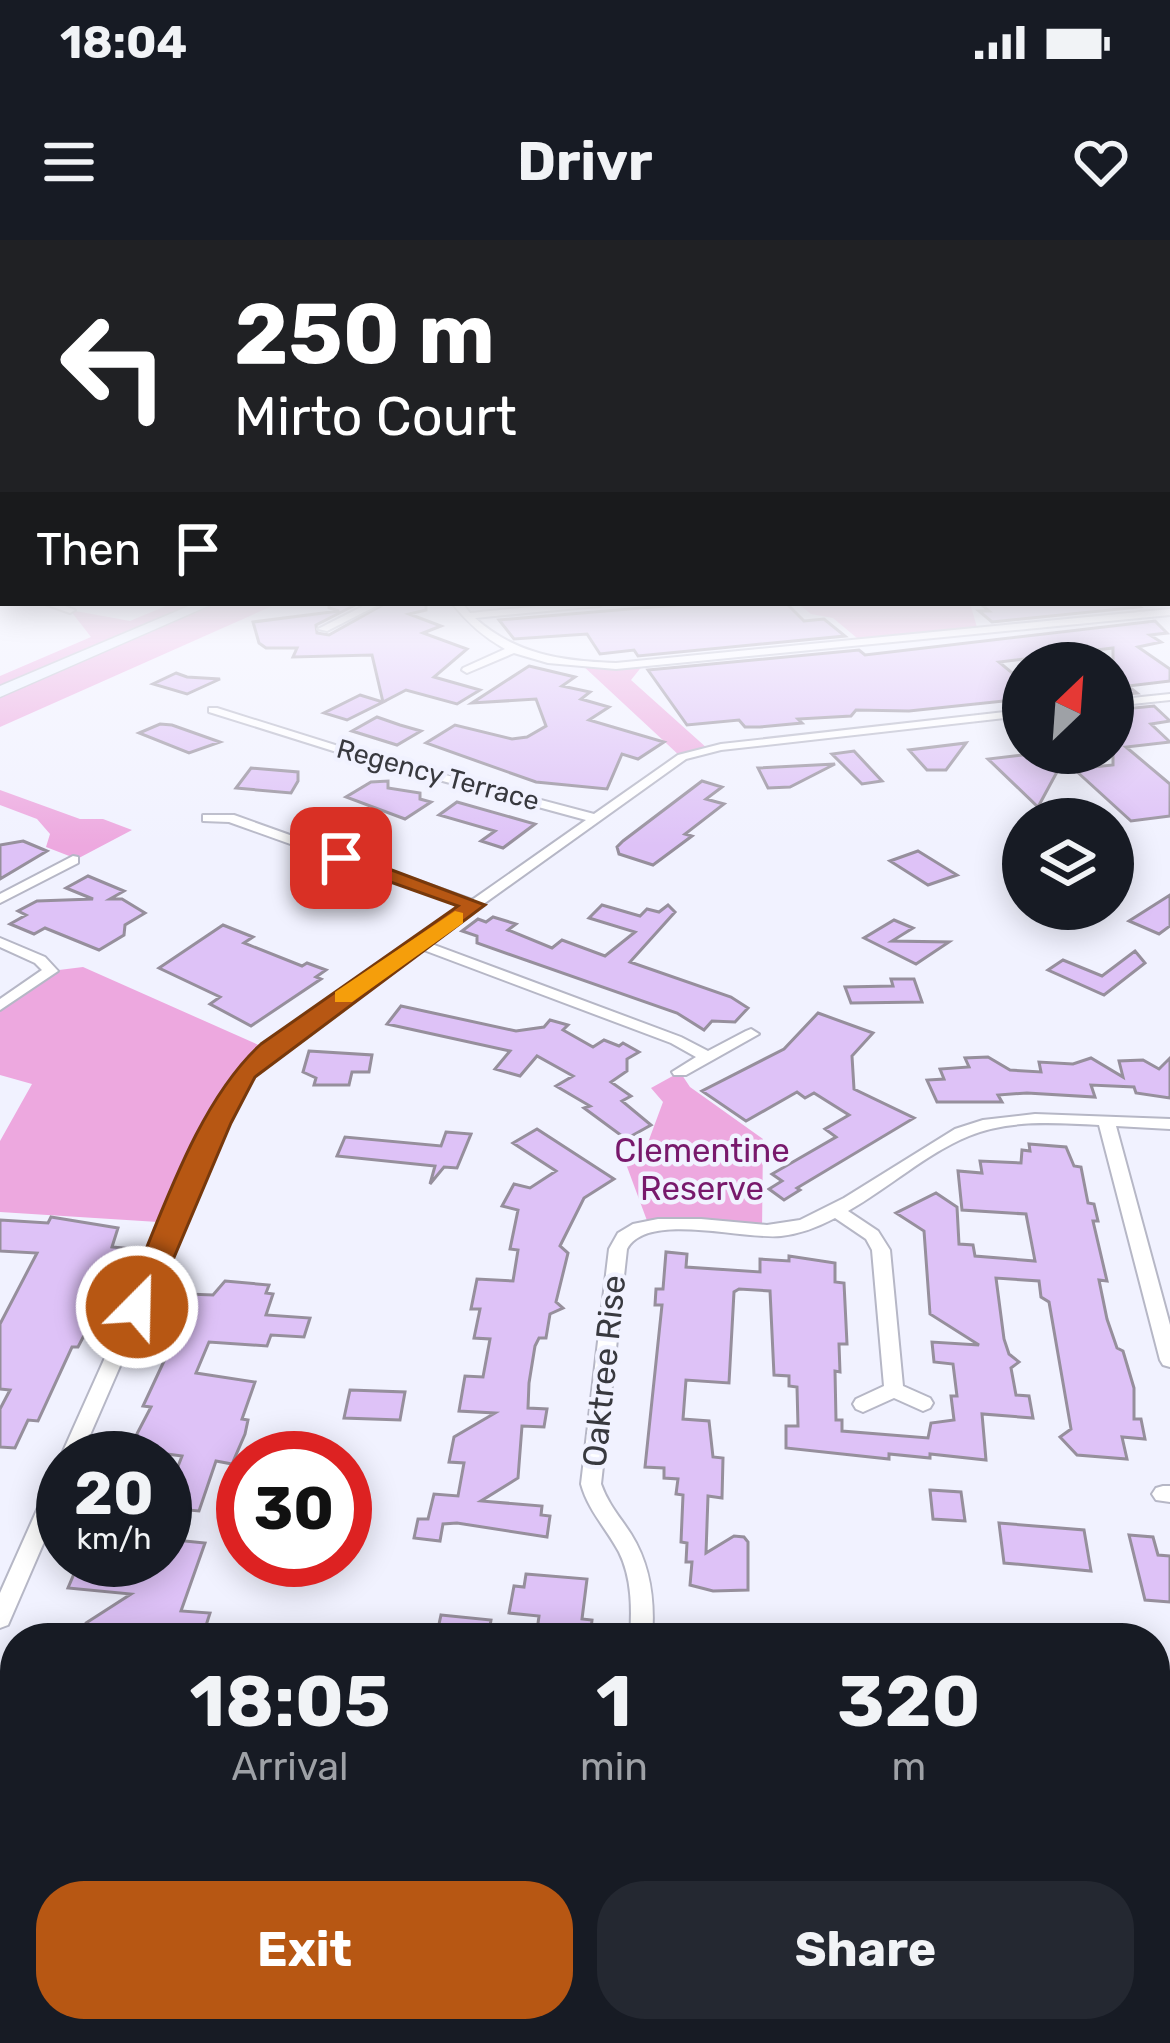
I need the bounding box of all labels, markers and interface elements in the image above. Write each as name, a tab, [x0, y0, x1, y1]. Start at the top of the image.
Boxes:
text: 18:04	[60, 16, 187, 69]
icon: menu	[36, 129, 102, 195]
icon: heart	[1068, 129, 1134, 195]
text: Drivr	[517, 130, 653, 194]
text: 250 m	[234, 284, 495, 384]
icon: left	[36, 288, 192, 444]
text: Mirto Court	[234, 385, 517, 449]
icon: arrive	[165, 516, 231, 582]
text: Then	[36, 523, 141, 576]
north arrow	[1002, 642, 1134, 774]
map controls	[1002, 642, 1134, 930]
street label: Regency Terrace	[333, 733, 543, 817]
button: layers	[1002, 798, 1134, 930]
pin	[290, 807, 392, 909]
icon: arrive	[308, 825, 374, 891]
park label: Clementine Reserve	[614, 1131, 790, 1208]
position arrow	[74, 1244, 200, 1370]
street label: Oaktree Rise	[575, 1273, 633, 1469]
speed limit sign: 30	[216, 1431, 372, 1587]
text: 20	[74, 1458, 154, 1529]
text: km/h	[77, 1521, 151, 1557]
text: 18:05	[190, 1659, 391, 1744]
text: 1	[596, 1659, 632, 1744]
text: 320	[837, 1659, 981, 1744]
text: Arrival	[231, 1744, 349, 1790]
text: min	[580, 1744, 648, 1790]
text: m	[892, 1744, 926, 1790]
button: Exit	[36, 1881, 573, 2019]
button: Share	[597, 1881, 1134, 2019]

